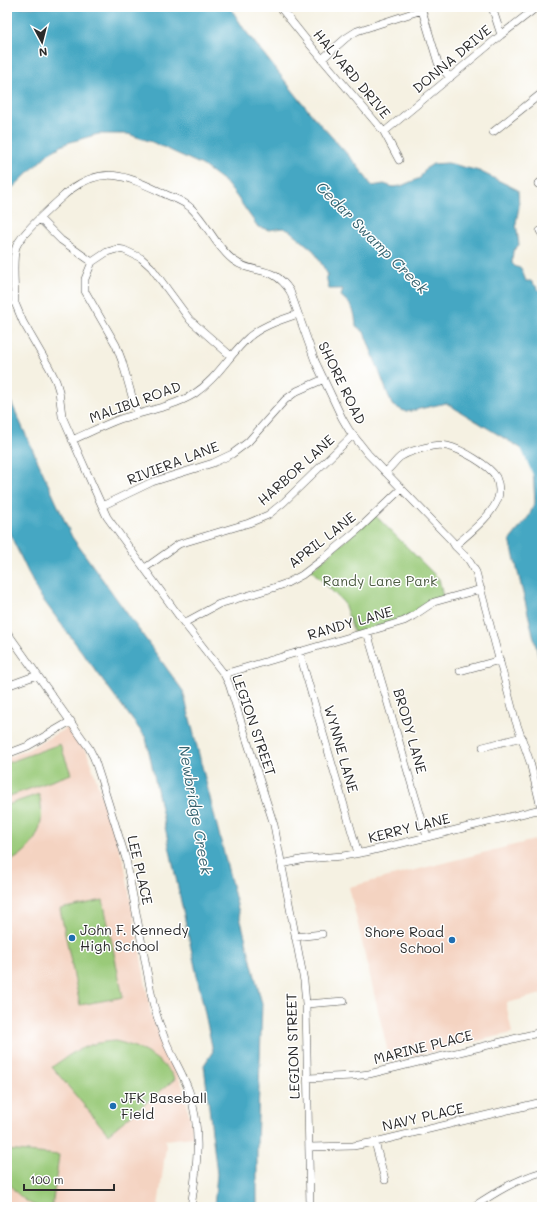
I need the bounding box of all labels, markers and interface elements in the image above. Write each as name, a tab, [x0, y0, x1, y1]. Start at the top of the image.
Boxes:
street label: DONNA DRIVE	[408, 20, 495, 97]
north arrow	[22, 22, 62, 62]
street label: HALYARD DRIVE	[310, 25, 395, 122]
text: N	[38, 44, 48, 60]
water label: Cedar Swamp Creek	[312, 177, 434, 299]
street label: SHORE ROAD	[314, 338, 371, 427]
street label: MALIBU ROAD	[86, 376, 183, 427]
street label: HARBOR LANE	[253, 430, 338, 509]
street label: RIVIERA LANE	[124, 436, 221, 489]
street label: APRIL LANE	[284, 507, 359, 572]
park label: Randy Lane Park	[323, 571, 437, 590]
street label: RANDY LANE	[305, 601, 395, 644]
street label: LEGION STREET	[228, 671, 281, 778]
street label: BRODY LANE	[389, 686, 432, 776]
street label: WYNNE LANE	[320, 703, 363, 795]
water label: Newbridge Creek	[175, 744, 217, 877]
street label: KERRY LANE	[366, 808, 452, 847]
street label: LEE PLACE	[123, 833, 158, 906]
place label: John F. Kennedy High School	[80, 920, 189, 955]
place label: Shore Road School	[365, 922, 444, 957]
marker: John F. Kennedy High School	[67, 933, 77, 943]
marker: Shore Road School	[447, 935, 457, 945]
street label: LEGION STREET	[281, 992, 304, 1099]
street label: MARINE PLACE	[371, 1025, 474, 1068]
place label: JFK Baseball Field	[121, 1088, 207, 1123]
street label: NAVY PLACE	[380, 1098, 466, 1135]
marker: JFK Baseball Field	[108, 1101, 118, 1111]
scale bar	[24, 1166, 114, 1192]
text: 100 m	[30, 1171, 64, 1187]

